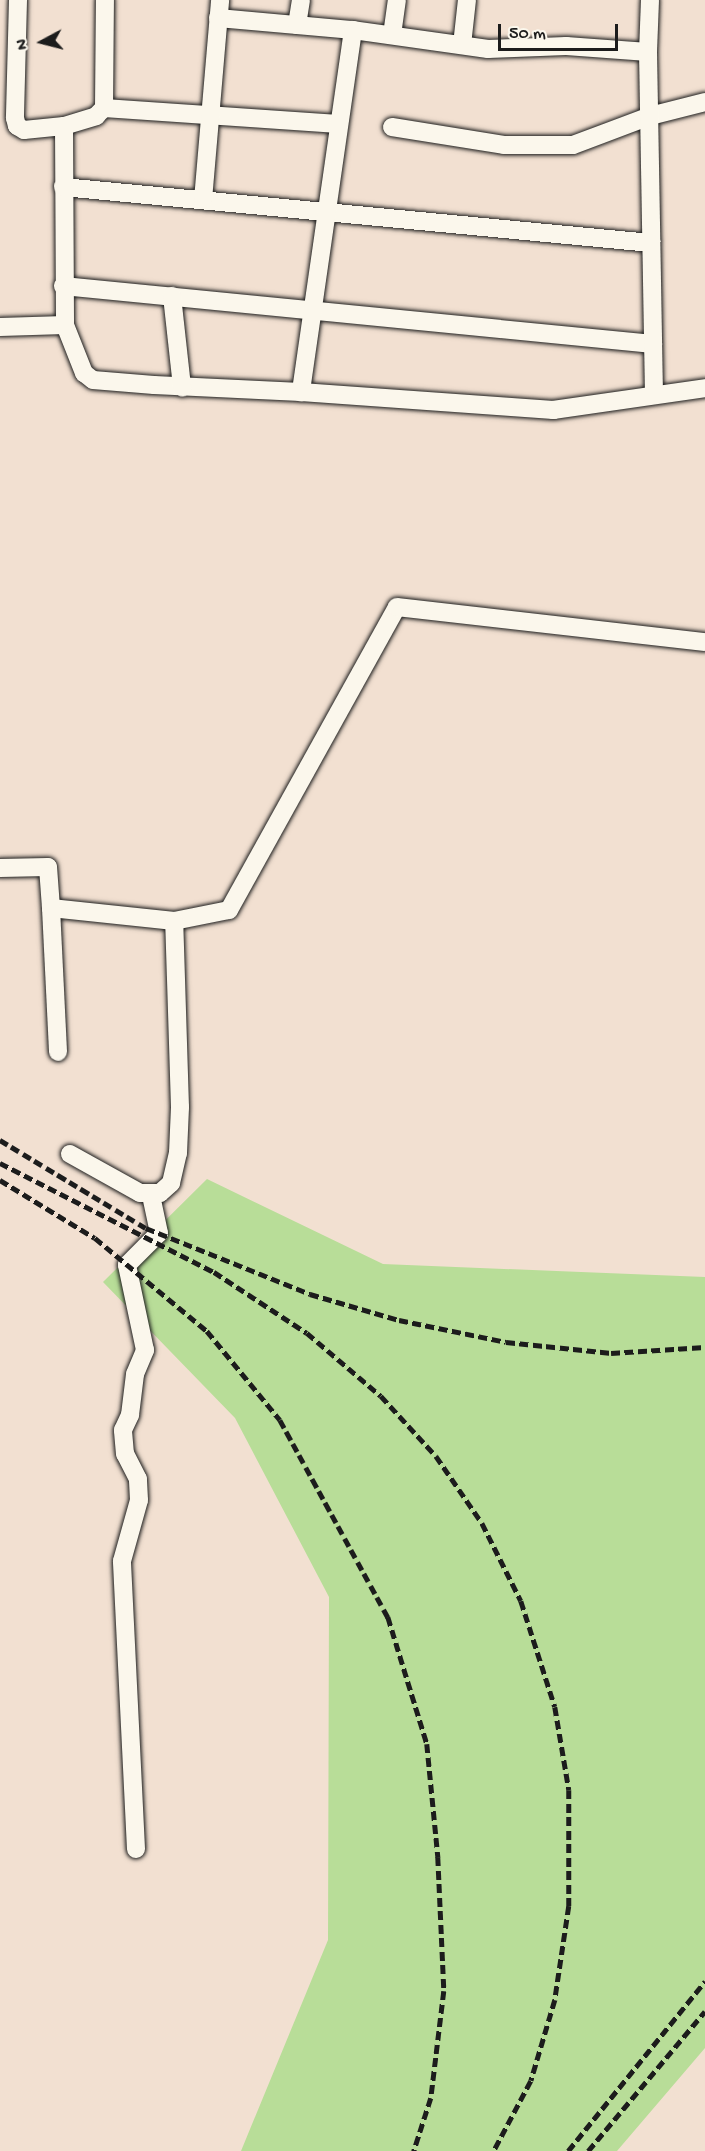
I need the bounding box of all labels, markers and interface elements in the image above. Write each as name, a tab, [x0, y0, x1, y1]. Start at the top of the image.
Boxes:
north arrow	[12, 12, 72, 72]
scale bar	[501, 12, 621, 50]
text: 50 m	[509, 24, 546, 45]
text: N	[14, 38, 34, 51]

